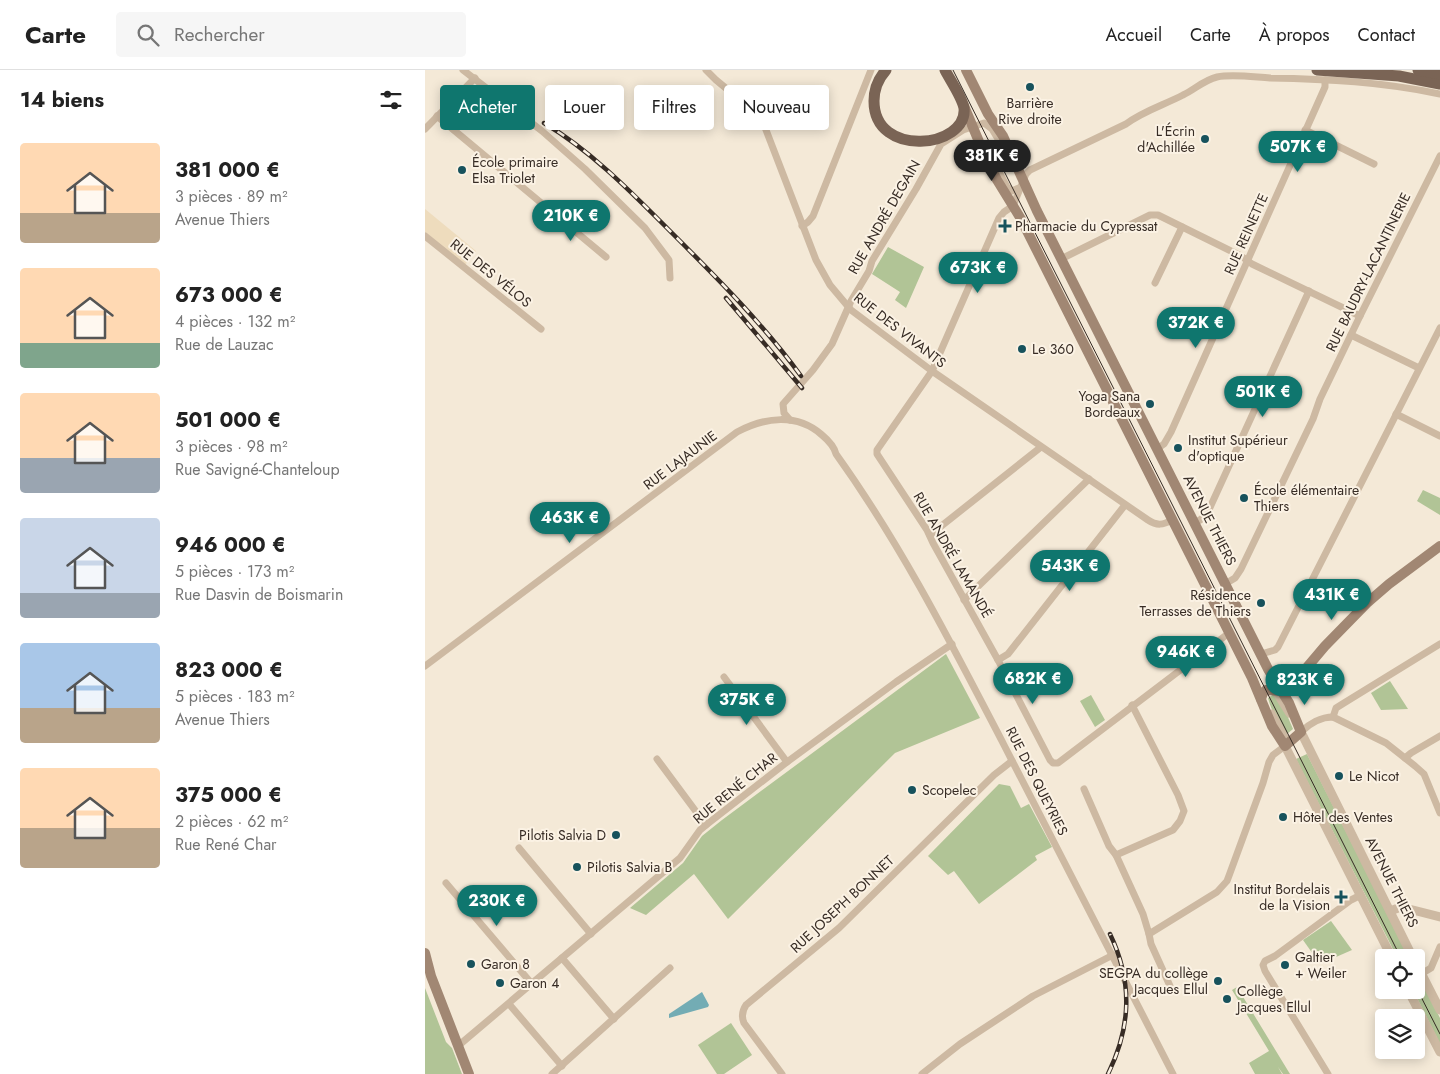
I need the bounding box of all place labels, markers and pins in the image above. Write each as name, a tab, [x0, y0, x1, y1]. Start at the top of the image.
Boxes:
marker: Barrière Rive droite	[1024, 81, 1036, 93]
place label: Barrière Rive droite	[998, 93, 1062, 129]
place label: L'Écrin d'Achillée	[1137, 121, 1195, 157]
pin: 507K €	[1257, 131, 1339, 173]
marker: L'Écrin d'Achillée	[1199, 133, 1211, 145]
pin: 381K €	[951, 140, 1033, 182]
place label: École primaire Elsa Triolet	[472, 152, 558, 188]
marker: École primaire Elsa Triolet	[456, 164, 468, 176]
pin: 210K €	[530, 200, 612, 242]
place label: Pharmacie du Cypressat	[1015, 216, 1158, 236]
marker: Pharmacie du Cypressat	[999, 220, 1011, 232]
pin: 673K €	[937, 252, 1019, 294]
pin: 372K €	[1155, 306, 1237, 349]
place label: Le 360	[1032, 339, 1074, 359]
marker: Le 360	[1016, 343, 1028, 355]
pin: 501K €	[1222, 376, 1304, 418]
place label: Yoga Sana Bordeaux	[1078, 386, 1140, 422]
marker: Yoga Sana Bordeaux	[1144, 398, 1156, 410]
place label: Institut Supérieur d'optique	[1188, 430, 1288, 466]
marker: Institut Supérieur d'optique	[1172, 442, 1184, 454]
place label: École élémentaire Thiers	[1254, 480, 1359, 516]
marker: École élémentaire Thiers	[1238, 492, 1250, 504]
pin: 463K €	[529, 502, 611, 544]
pin: 543K €	[1029, 550, 1111, 592]
pin: 431K €	[1291, 578, 1373, 621]
place label: Résidence Terrasses de Thiers	[1139, 585, 1251, 621]
marker: Résidence Terrasses de Thiers	[1255, 597, 1267, 609]
pin: 946K €	[1145, 636, 1227, 678]
pin: 682K €	[992, 662, 1074, 705]
pin: 823K €	[1264, 664, 1346, 706]
pin: 375K €	[706, 684, 788, 726]
place label: Le Nicot	[1349, 766, 1400, 786]
marker: Le Nicot	[1333, 770, 1345, 782]
place label: Scopelec	[922, 780, 976, 800]
marker: Scopelec	[906, 784, 918, 796]
place label: Hôtel des Ventes	[1293, 807, 1393, 827]
marker: Hôtel des Ventes	[1277, 811, 1289, 823]
place label: Pilotis Salvia D	[519, 825, 606, 845]
marker: Pilotis Salvia D	[610, 829, 622, 841]
place label: Pilotis Salvia B	[587, 857, 672, 877]
marker: Pilotis Salvia B	[571, 861, 583, 873]
place label: Institut Bordelais de la Vision	[1234, 879, 1330, 915]
pin: 230K €	[456, 884, 538, 927]
marker: Institut Bordelais de la Vision	[1334, 890, 1348, 904]
place label: Galtier + Weiler	[1295, 947, 1347, 983]
place label: Garon 8	[481, 954, 530, 974]
marker: Garon 8	[465, 958, 477, 970]
marker: Galtier + Weiler	[1279, 959, 1291, 971]
place label: SEGPA du collège Jacques Ellul	[1099, 963, 1208, 999]
place label: Garon 4	[510, 973, 560, 993]
marker: SEGPA du collège Jacques Ellul	[1212, 975, 1224, 987]
marker: Garon 4	[494, 977, 506, 989]
place label: Collège Jacques Ellul	[1235, 981, 1311, 1017]
marker: Collège Jacques Ellul	[1221, 993, 1233, 1005]

